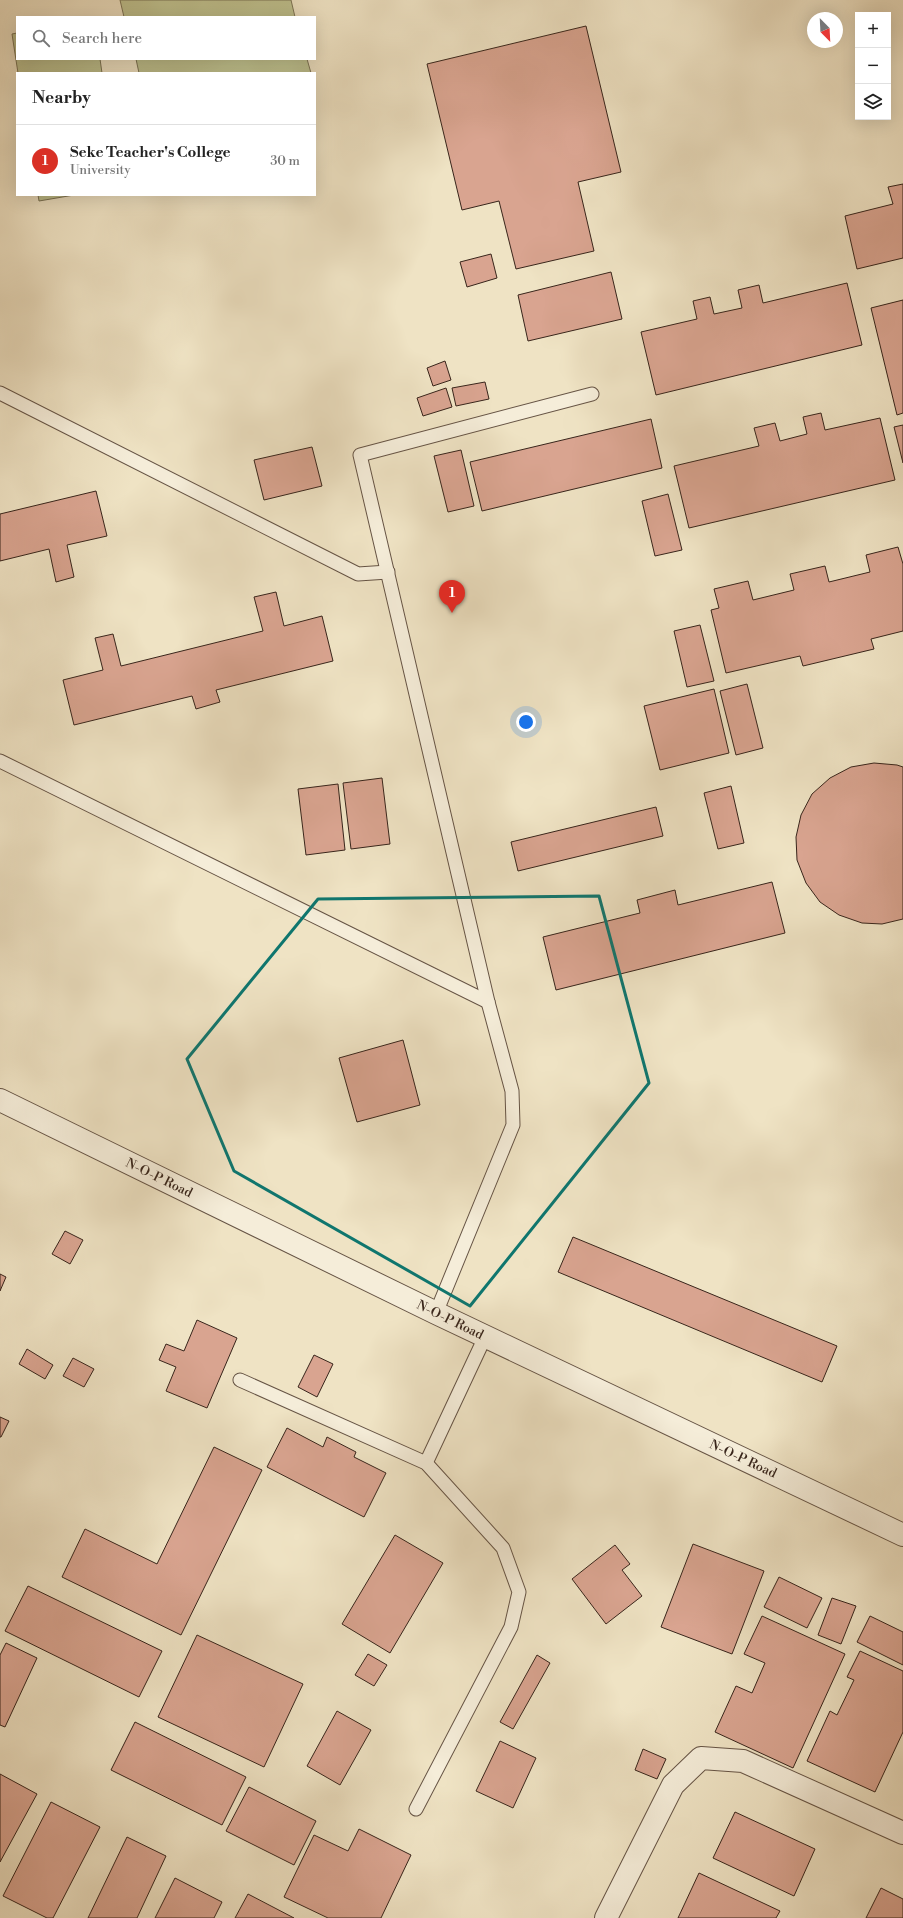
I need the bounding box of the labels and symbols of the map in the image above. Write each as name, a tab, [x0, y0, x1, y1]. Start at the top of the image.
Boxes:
north arrow	[807, 12, 843, 48]
pin: 1	[439, 580, 465, 613]
your location	[516, 712, 536, 732]
street label: N-O-P Road	[123, 1155, 196, 1201]
street label: N-O-P Road	[414, 1297, 487, 1343]
street label: N-O-P Road	[707, 1436, 780, 1482]

